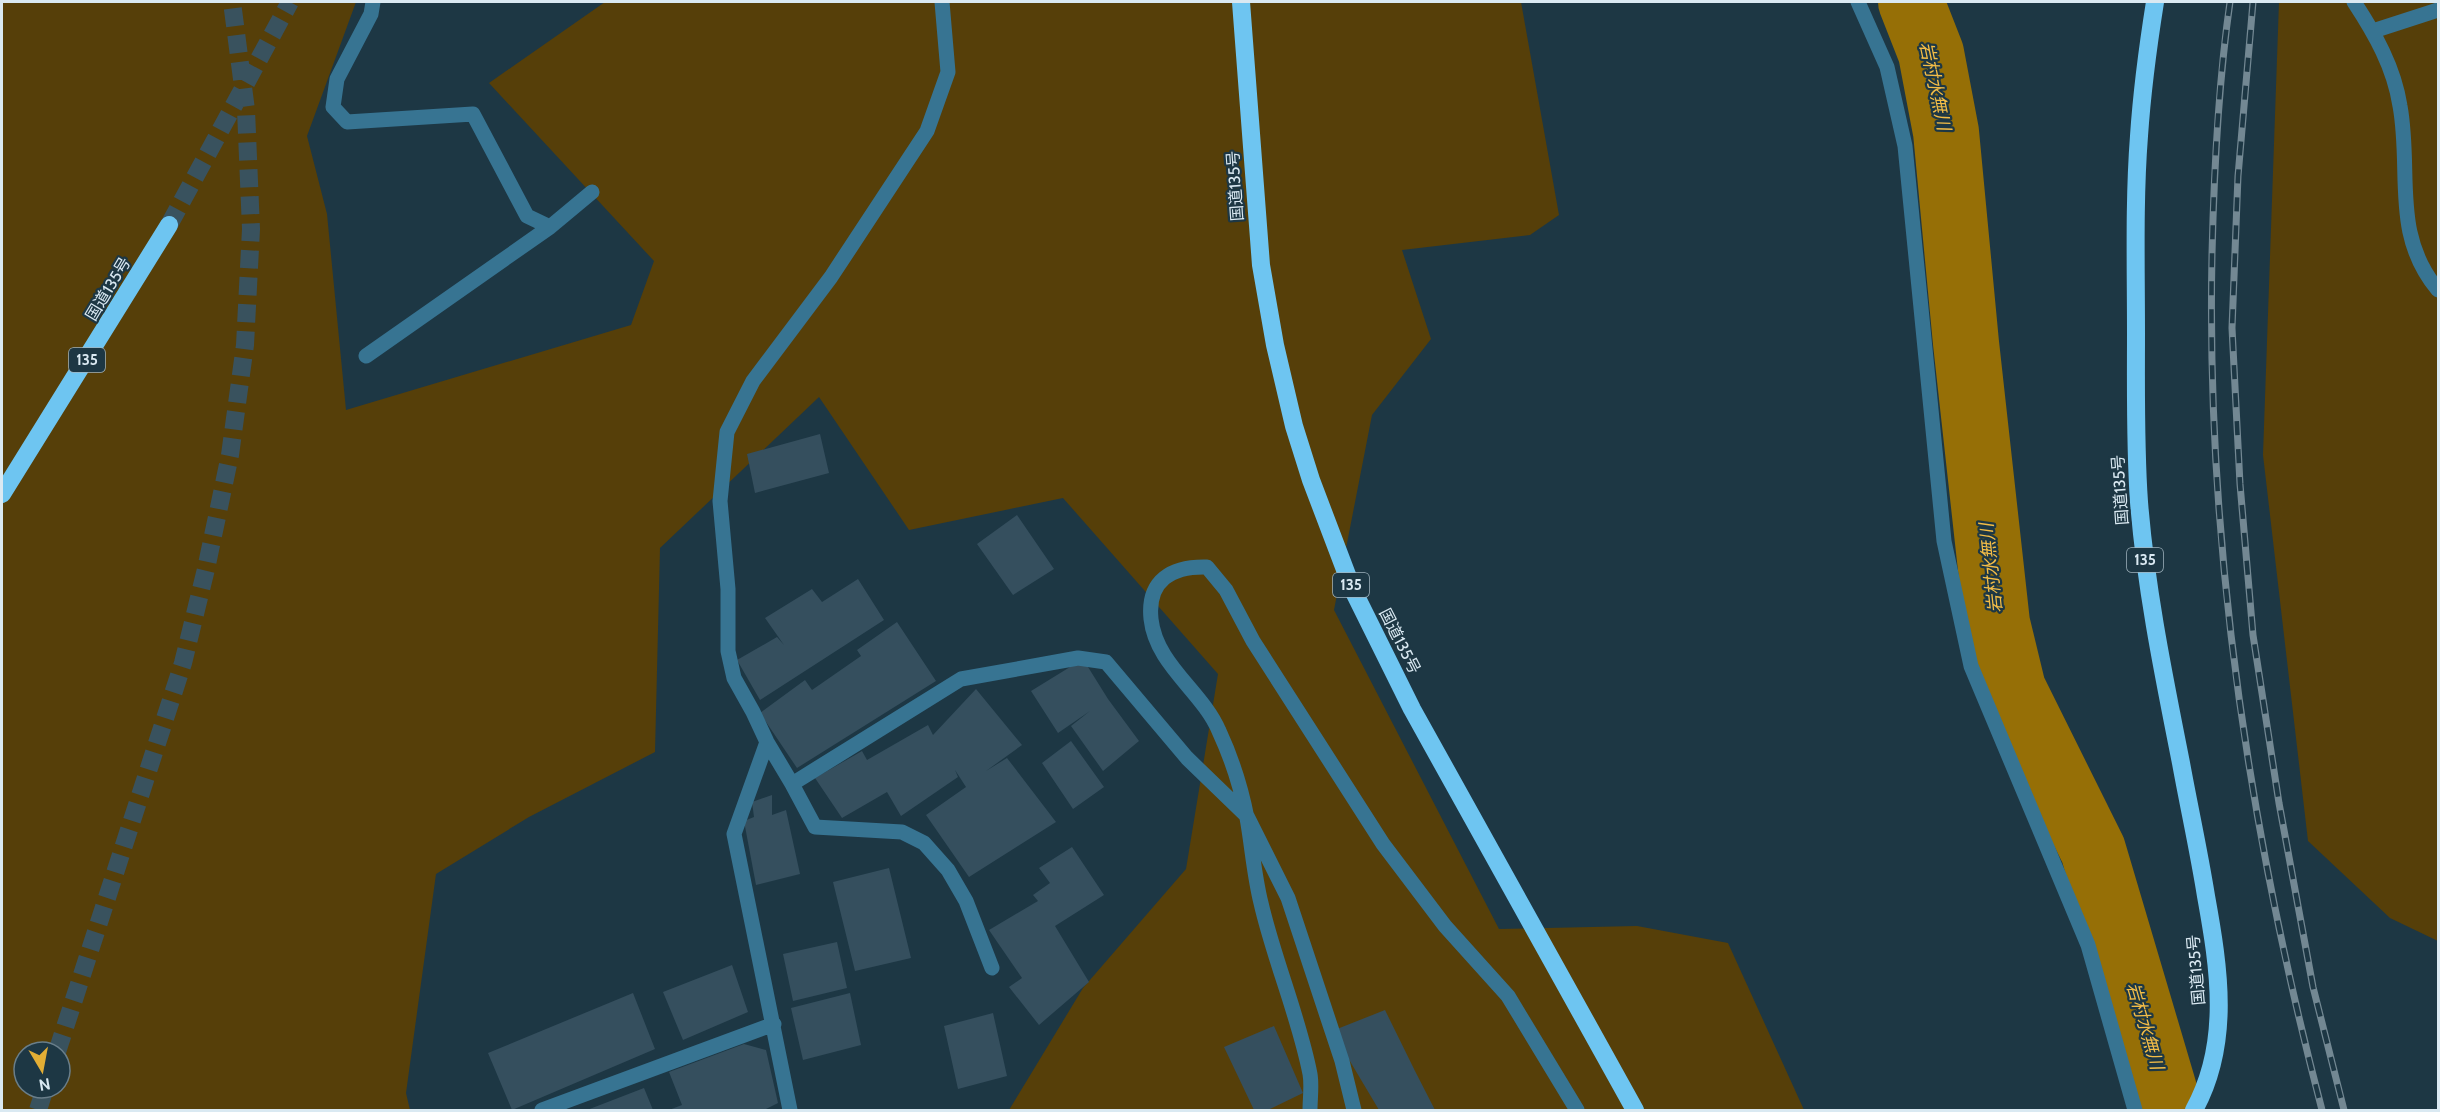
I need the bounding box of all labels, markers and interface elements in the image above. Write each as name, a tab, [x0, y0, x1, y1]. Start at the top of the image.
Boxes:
water label: 岩村水無川	[1915, 40, 1956, 134]
street label: 国道135号	[1223, 150, 1247, 222]
street label: 国道135号	[82, 254, 134, 324]
road number: 135	[69, 348, 105, 372]
street label: 国道135号	[2108, 454, 2132, 526]
water label: 岩村水無川	[1975, 520, 2007, 614]
road number: 135	[2127, 548, 2163, 572]
road number: 135	[1333, 573, 1369, 597]
street label: 国道135号	[1376, 605, 1424, 677]
street label: 国道135号	[2183, 934, 2209, 1006]
water label: 岩村水無川	[2122, 980, 2169, 1074]
north arrow	[12, 1040, 72, 1100]
text: N	[37, 1074, 52, 1095]

